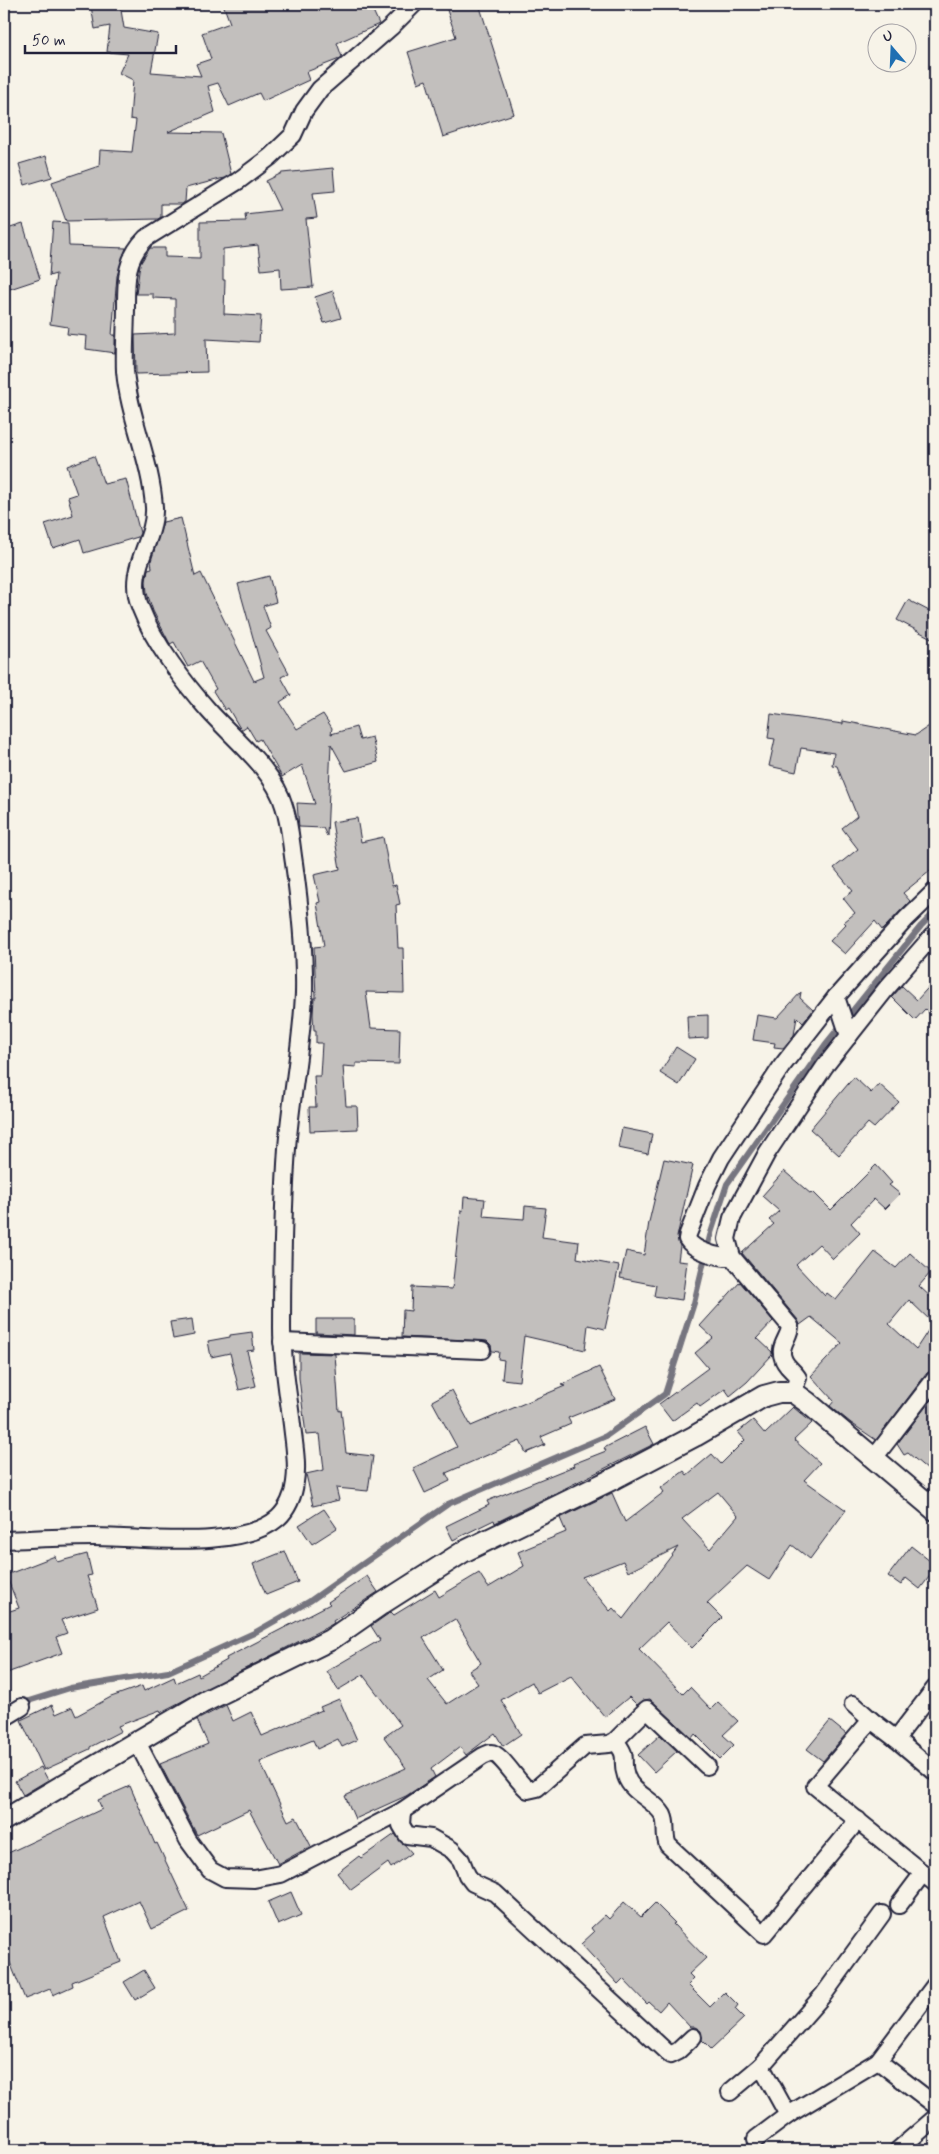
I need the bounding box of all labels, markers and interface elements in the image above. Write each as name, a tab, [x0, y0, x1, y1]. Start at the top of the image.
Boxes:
scale bar	[25, 22, 176, 54]
north arrow	[866, 22, 916, 72]
text: U	[881, 27, 895, 47]
text: 50 m	[32, 31, 66, 51]

